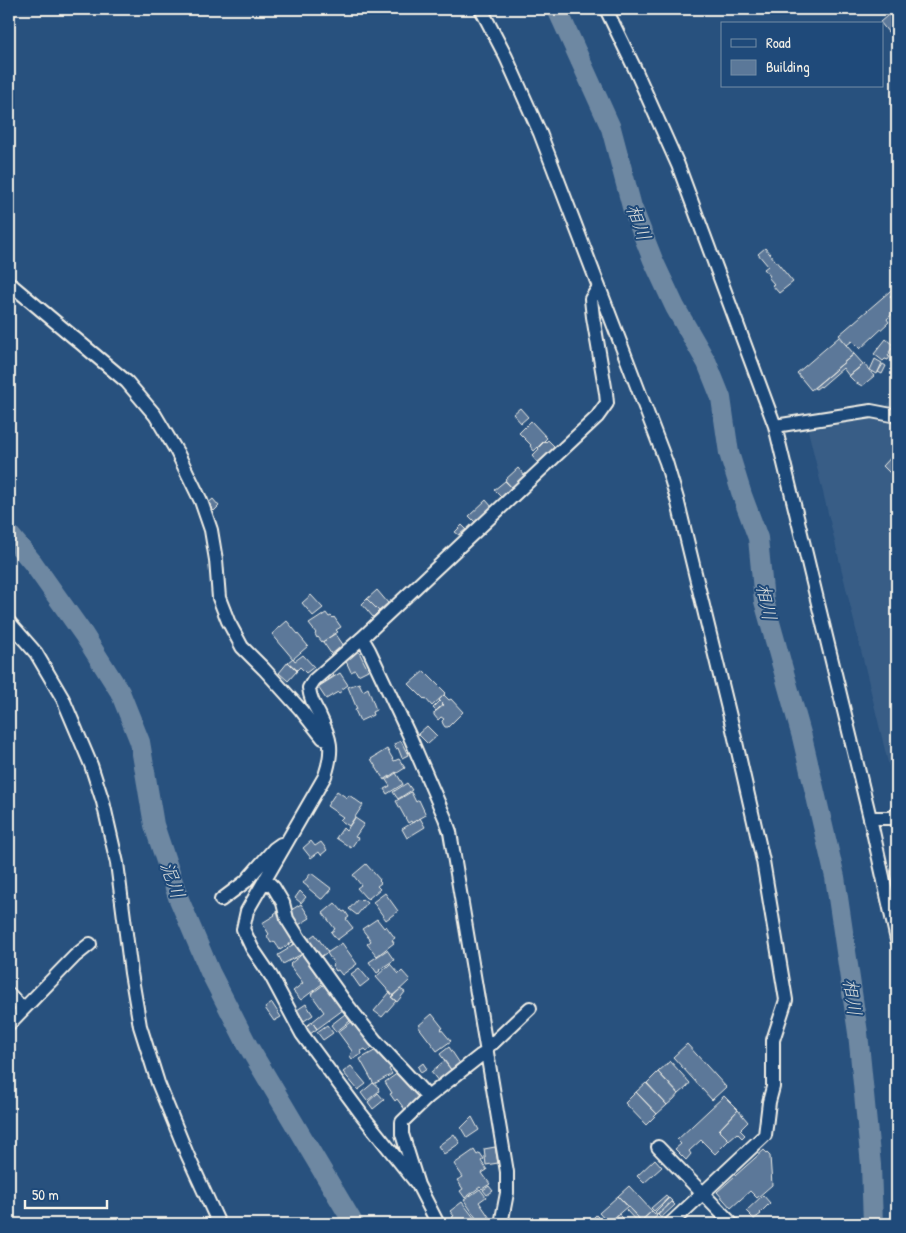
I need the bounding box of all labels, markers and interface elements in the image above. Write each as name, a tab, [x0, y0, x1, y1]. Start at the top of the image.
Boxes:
legend	[721, 22, 884, 88]
text: Road	[766, 32, 791, 53]
text: Building	[766, 56, 810, 77]
water label: 相川	[620, 200, 658, 244]
water label: 相川	[751, 581, 783, 623]
water label: 泥川	[154, 858, 192, 902]
water label: 相川	[837, 976, 869, 1018]
scale bar	[25, 1178, 108, 1210]
text: 50 m	[32, 1184, 59, 1205]

